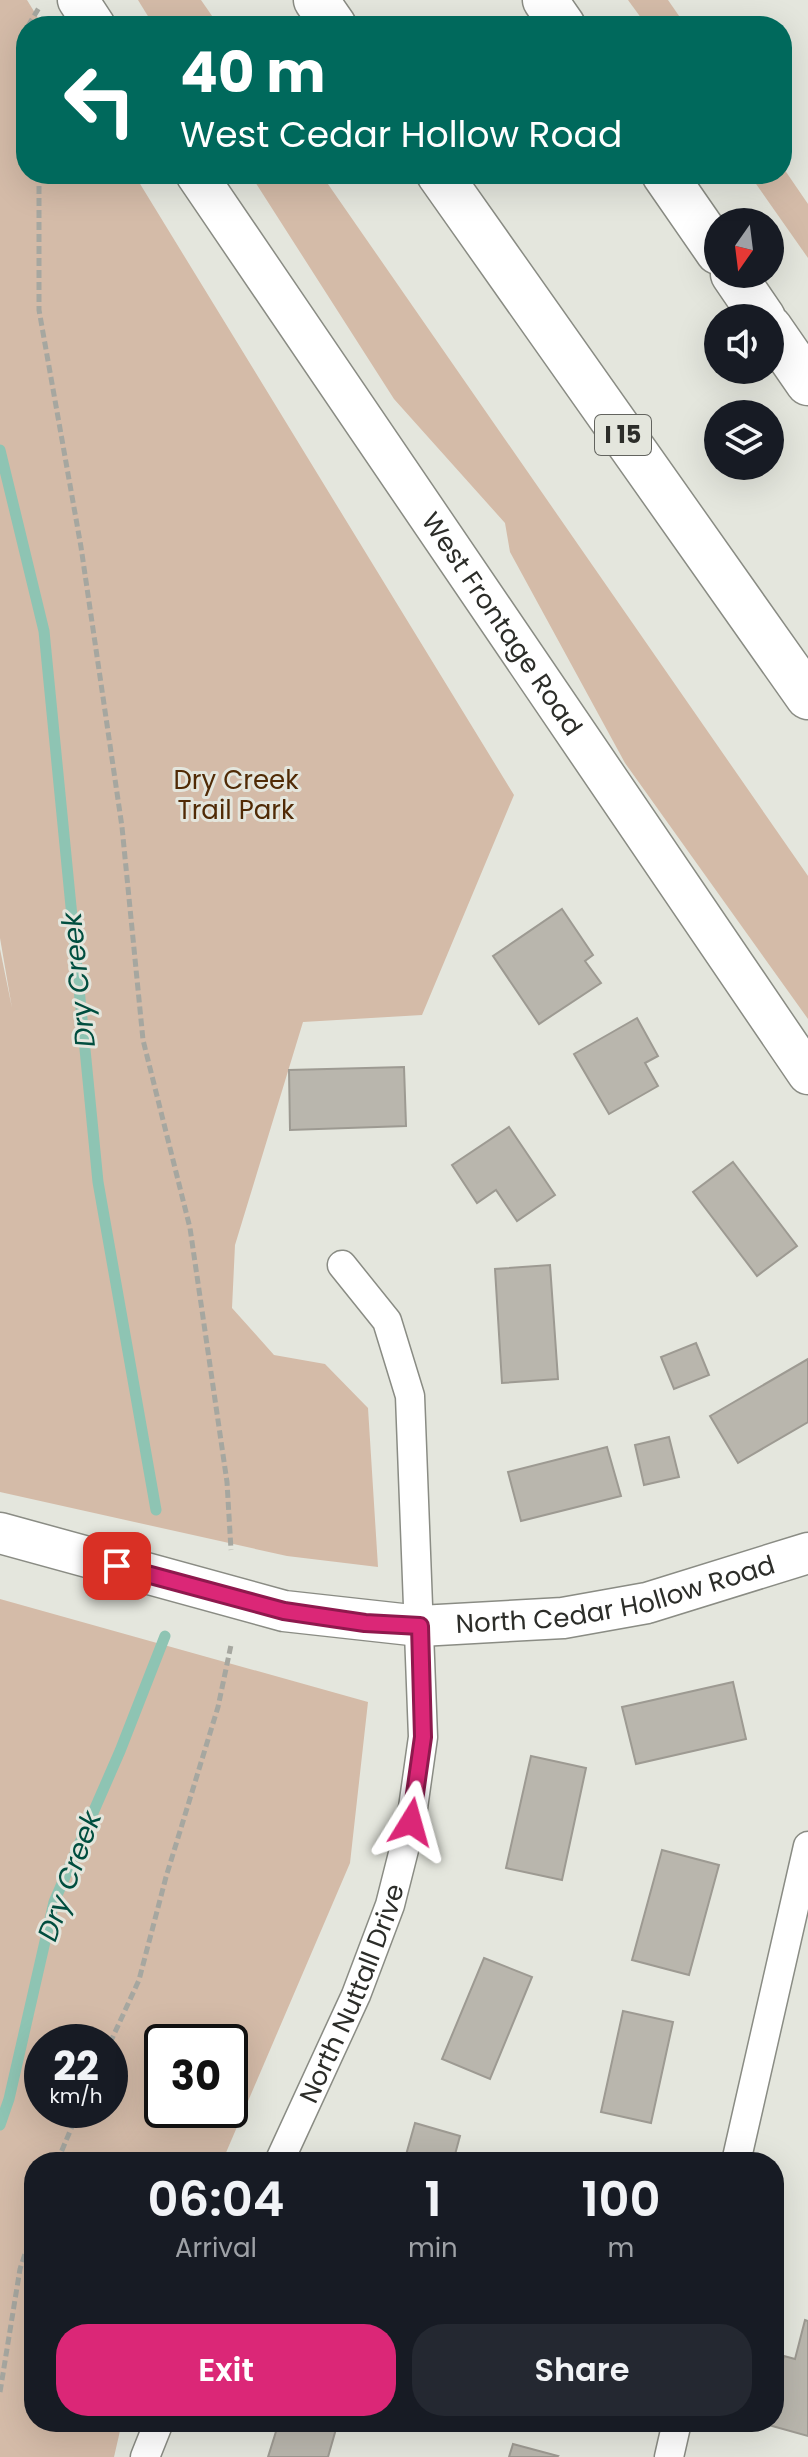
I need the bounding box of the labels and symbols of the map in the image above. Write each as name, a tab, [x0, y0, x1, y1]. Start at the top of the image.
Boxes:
north arrow	[704, 208, 784, 288]
road number: I 15	[595, 415, 651, 455]
street label: West Frontage Road	[413, 505, 591, 743]
park label: Dry Creek Trail Park	[173, 762, 299, 828]
water label: Dry Creek	[52, 909, 105, 1049]
pin	[83, 1532, 151, 1600]
street label: North Cedar Hollow Road	[455, 1546, 779, 1642]
position arrow	[369, 1780, 453, 1864]
water label: Dry Creek	[28, 1804, 112, 1947]
street label: North Nuttall Drive	[291, 1880, 413, 2109]
speed limit sign: 30	[144, 2024, 248, 2128]

